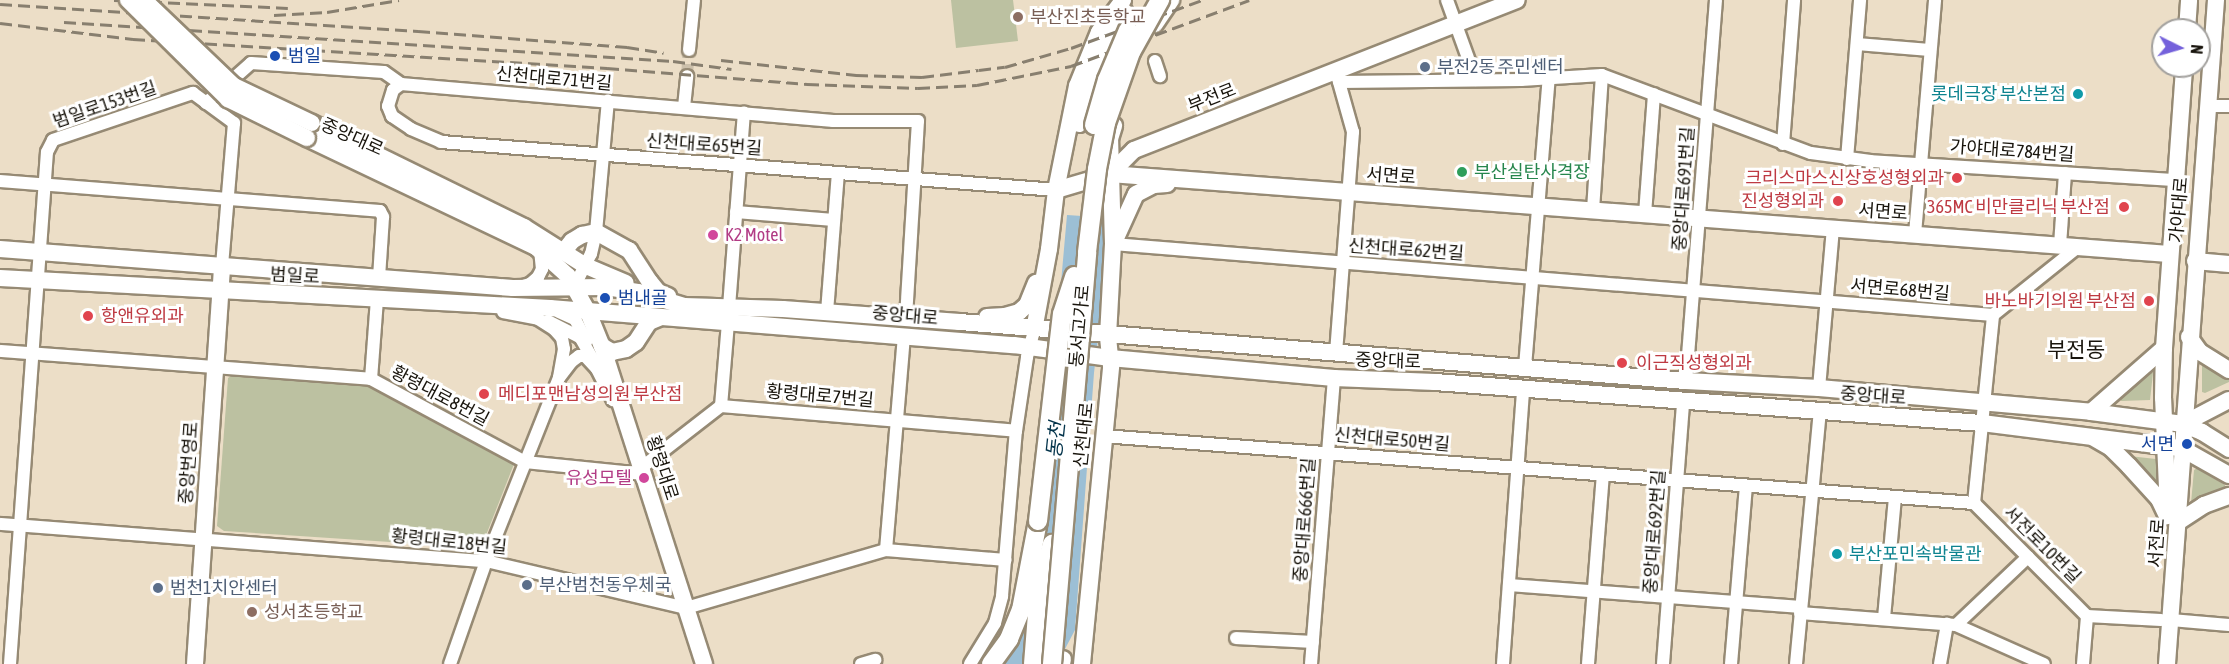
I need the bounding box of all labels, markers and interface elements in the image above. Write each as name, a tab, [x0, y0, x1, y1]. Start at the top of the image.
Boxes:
place label: 부산진초등학교	[1030, 6, 1146, 28]
marker: 부산진초등학교	[1011, 10, 1025, 24]
north arrow	[2151, 18, 2211, 78]
text: N	[2188, 44, 2206, 55]
place label: 범일	[288, 45, 321, 67]
marker: 범일	[266, 47, 284, 65]
place label: 부전2동 주민센터	[1437, 56, 1564, 78]
marker: 부전2동 주민센터	[1418, 60, 1432, 74]
street label: 신천대로71번길	[495, 63, 613, 95]
street label: 범일로153번길	[50, 77, 160, 133]
street label: 부전로	[1185, 79, 1239, 117]
place label: 롯데극장 부산본점	[1931, 83, 2066, 105]
marker: 롯데극장 부산본점	[2071, 87, 2085, 101]
street label: 중앙대로	[317, 114, 387, 160]
street label: 중앙대로691번길	[1669, 126, 1699, 252]
street label: 신천대로65번길	[645, 130, 763, 160]
street label: 가야대로784번길	[1949, 136, 2075, 166]
place label: 부산실탄사격장	[1474, 161, 1590, 183]
street label: 서면로	[1365, 163, 1417, 189]
marker: 부산실탄사격장	[1455, 165, 1469, 179]
place label: 크리스마스신상호성형외과	[1745, 167, 1944, 189]
marker: 크리스마스신상호성형외과	[1948, 169, 1966, 187]
street label: 가야대로	[2165, 176, 2193, 244]
place label: 진성형외과	[1741, 190, 1824, 212]
marker: 진성형외과	[1829, 192, 1847, 210]
place label: 365MC 비만클리닉 부산점	[1927, 196, 2110, 218]
marker: 365MC 비만클리닉 부산점	[2115, 198, 2133, 216]
street label: 서면로	[1857, 199, 1909, 225]
place label: K2 Motel	[725, 224, 783, 246]
marker: K2 Motel	[706, 228, 720, 242]
street label: 신천대로62번길	[1347, 235, 1465, 265]
street label: 범일로	[270, 264, 320, 288]
street label: 서면로68번길	[1849, 275, 1951, 305]
street label: 동서고가로	[1066, 284, 1094, 368]
place label: 범내골	[618, 287, 668, 309]
marker: 범내골	[596, 289, 614, 307]
place label: 바노바기의원 부산점	[1984, 290, 2136, 312]
marker: 바노바기의원 부산점	[2140, 292, 2158, 310]
street label: 중앙대로	[871, 302, 939, 330]
place label: 항앤유외과	[101, 305, 184, 327]
marker: 항앤유외과	[79, 307, 97, 325]
district label: 부전동	[2047, 336, 2105, 362]
street label: 중앙대로	[1355, 349, 1421, 373]
place label: 이근직성형외과	[1636, 352, 1752, 374]
marker: 이근직성형외과	[1613, 354, 1631, 372]
street label: 황령대로8번길	[387, 361, 493, 431]
street label: 황령대로7번길	[765, 381, 875, 411]
place label: 메디포맨남성의원 부산점	[498, 383, 683, 405]
street label: 중앙대로	[1839, 383, 1907, 409]
marker: 메디포맨남성의원 부산점	[475, 385, 493, 403]
street label: 신천대로	[1070, 401, 1098, 469]
water label: 동천	[1041, 420, 1069, 460]
street label: 중앙번영로	[175, 421, 203, 505]
street label: 신천대로50번길	[1333, 424, 1451, 456]
street label: 황령대로	[641, 433, 683, 503]
place label: 서면	[2141, 433, 2174, 455]
marker: 서면	[2178, 435, 2196, 453]
street label: 중앙대로666번길	[1290, 457, 1320, 583]
place label: 유성모텔	[566, 467, 632, 489]
street label: 중앙대로692번길	[1640, 469, 1670, 595]
marker: 유성모텔	[637, 471, 651, 485]
street label: 서전로10번길	[1999, 502, 2085, 588]
street label: 서전로	[2144, 517, 2170, 569]
street label: 황령대로18번길	[390, 525, 508, 559]
place label: 부산포민속박물관	[1849, 543, 1981, 565]
marker: 부산포민속박물관	[1830, 547, 1844, 561]
place label: 부산범천동우체국	[539, 574, 671, 596]
place label: 범천1치안센터	[170, 577, 278, 599]
marker: 부산범천동우체국	[520, 578, 534, 592]
marker: 범천1치안센터	[151, 581, 165, 595]
place label: 성서초등학교	[264, 601, 363, 623]
marker: 성서초등학교	[245, 605, 259, 619]

